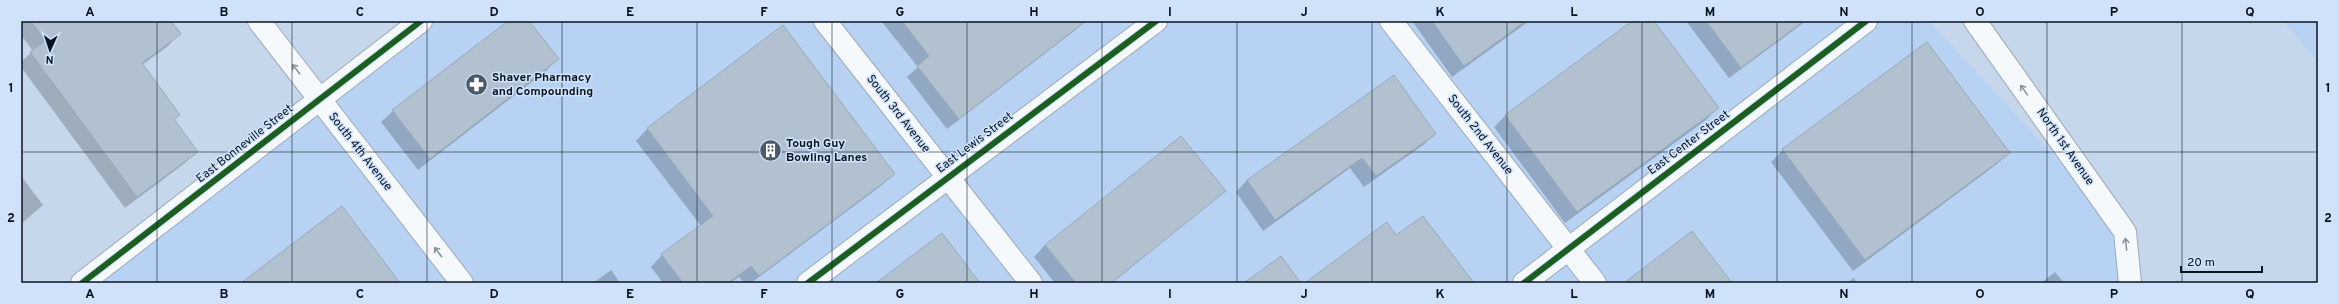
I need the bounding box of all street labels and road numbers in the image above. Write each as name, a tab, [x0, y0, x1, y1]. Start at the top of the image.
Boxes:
street label: South 3rd Avenue	[862, 72, 934, 156]
street label: South 2nd Avenue	[1444, 92, 1516, 178]
street label: East Bonneville Street	[193, 101, 297, 187]
street label: North 1st Avenue	[2032, 105, 2098, 189]
street label: East Center Street	[1645, 107, 1733, 179]
street label: East Lewis Street	[933, 109, 1017, 177]
street label: South 4th Avenue	[324, 110, 396, 194]

